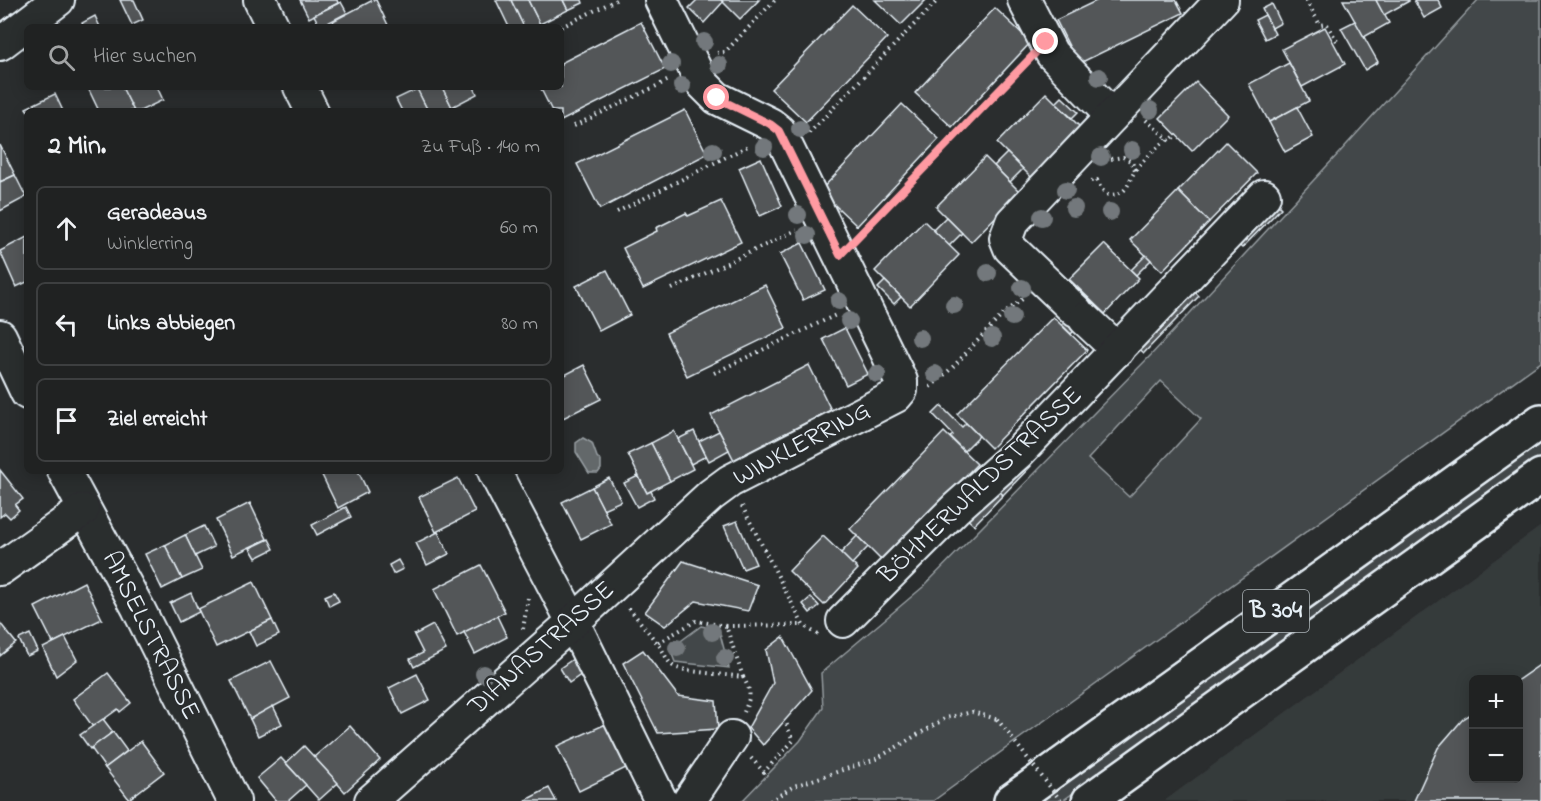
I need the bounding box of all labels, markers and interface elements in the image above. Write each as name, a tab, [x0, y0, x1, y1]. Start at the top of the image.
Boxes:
search box	[24, 24, 564, 90]
route end	[1032, 28, 1058, 54]
icon: search	[45, 41, 78, 74]
text: Hier suchen	[93, 41, 197, 73]
route start	[703, 84, 729, 110]
text: 2 Min.	[48, 128, 106, 166]
text: Zu Fuß · 140 m	[421, 133, 540, 162]
text: Geradeaus	[107, 198, 207, 230]
icon: ahead	[50, 212, 83, 245]
text: 60 m	[500, 214, 538, 243]
text: Winklerring	[107, 230, 193, 259]
icon: left	[50, 308, 83, 341]
text: Links abbiegen	[107, 308, 235, 340]
text: 80 m	[501, 310, 538, 339]
street label: BÖHMERWALDSTRASSE	[869, 378, 1092, 595]
street label: WINKLERRING	[727, 393, 877, 497]
icon: arrive	[50, 404, 83, 437]
text: Ziel erreicht	[107, 404, 207, 436]
street label: AMSELSTRASSE	[91, 545, 209, 727]
street label: DIANASTRASSE	[459, 573, 624, 726]
road number: B 304	[1243, 590, 1309, 632]
map controls	[1469, 675, 1523, 783]
button: +	[1469, 675, 1523, 729]
button: −	[1469, 729, 1523, 783]

